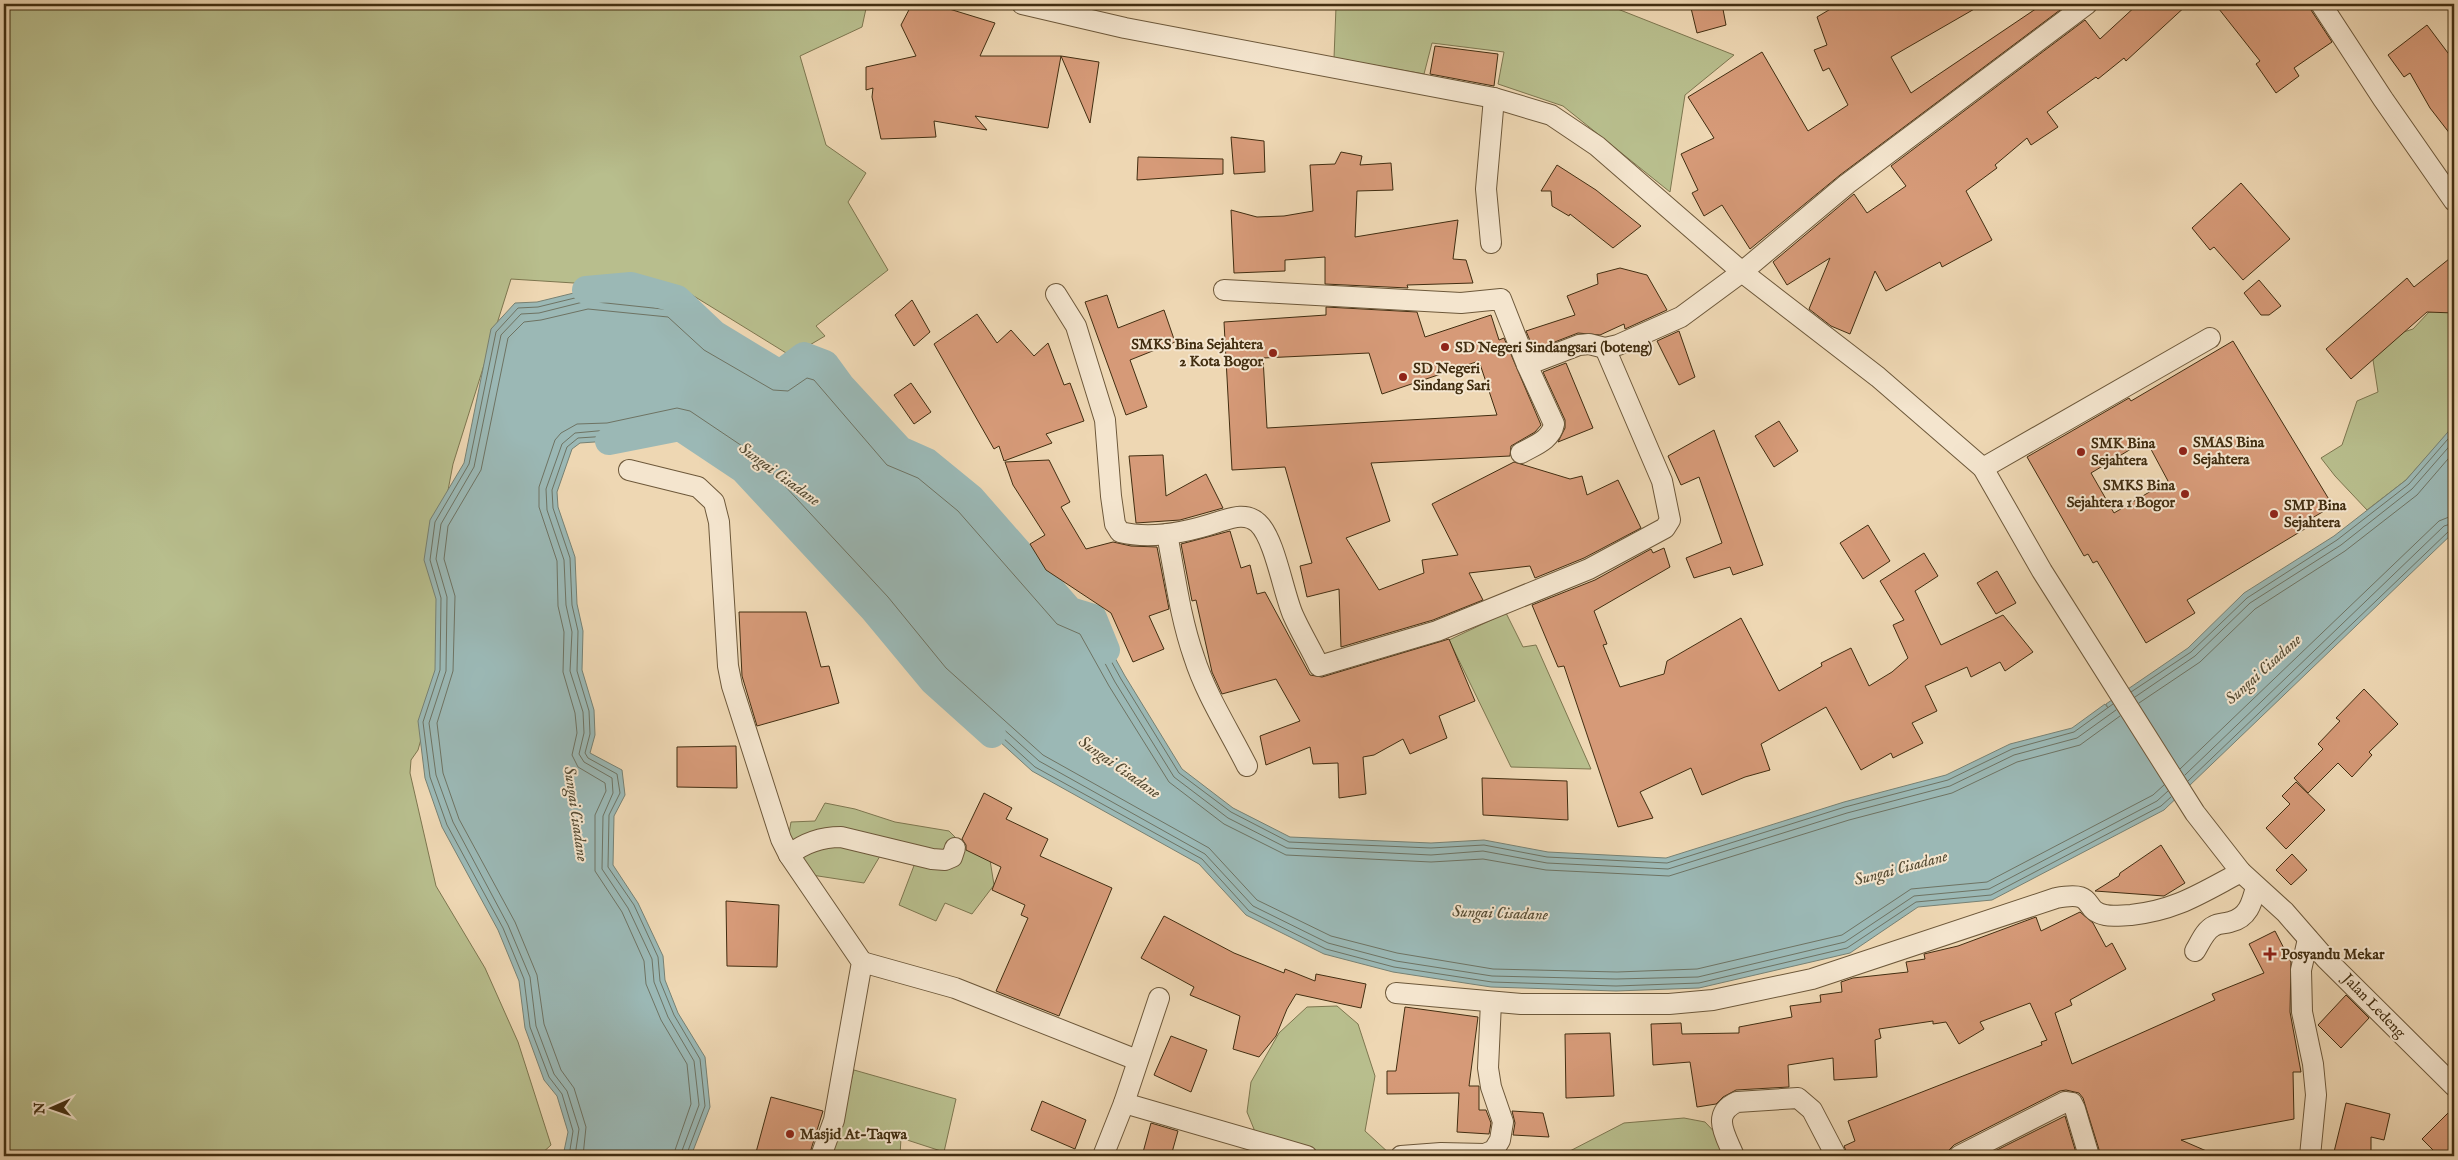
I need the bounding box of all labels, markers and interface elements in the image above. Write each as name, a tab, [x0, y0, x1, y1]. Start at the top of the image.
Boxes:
place label: SMKS Bina Sejahtera 2 Kota Bogor	[1131, 335, 1264, 371]
place label: SD Negeri Sindangsari (boteng)	[1455, 338, 1653, 357]
marker: SD Negeri Sindangsari (boteng)	[1439, 341, 1451, 353]
marker: SMKS Bina Sejahtera 2 Kota Bogor	[1267, 347, 1279, 359]
place label: SD Negeri Sindang Sari	[1413, 359, 1490, 395]
marker: SD Negeri Sindang Sari	[1397, 371, 1409, 383]
place label: SMAS Bina Sejahtera	[2193, 433, 2265, 469]
place label: SMK Bina Sejahtera	[2091, 434, 2156, 470]
water label: Sungai Cisadane	[734, 439, 824, 512]
marker: SMAS Bina Sejahtera	[2177, 445, 2189, 457]
marker: SMK Bina Sejahtera	[2075, 446, 2087, 458]
place label: SMKS Bina Sejahtera 1 Bogor	[2067, 476, 2176, 512]
marker: SMKS Bina Sejahtera 1 Bogor	[2179, 488, 2191, 500]
place label: SMP Bina Sejahtera	[2284, 496, 2347, 532]
marker: SMP Bina Sejahtera	[2268, 508, 2280, 520]
water label: Sungai Cisadane	[2222, 630, 2307, 709]
water label: Sungai Cisadane	[1074, 732, 1165, 804]
water label: Sungai Cisadane	[558, 765, 592, 863]
water label: Sungai Cisadane	[1852, 847, 1950, 891]
water label: Sungai Cisadane	[1452, 902, 1549, 926]
place label: Posyandu Mekar	[2281, 945, 2385, 964]
marker: Posyandu Mekar	[2263, 947, 2277, 961]
street label: Jalan Ledeng	[2337, 968, 2410, 1043]
north arrow	[28, 1082, 78, 1132]
text: N	[31, 1102, 49, 1116]
place label: Masjid At-Taqwa	[800, 1125, 907, 1144]
marker: Masjid At-Taqwa	[784, 1128, 796, 1140]

